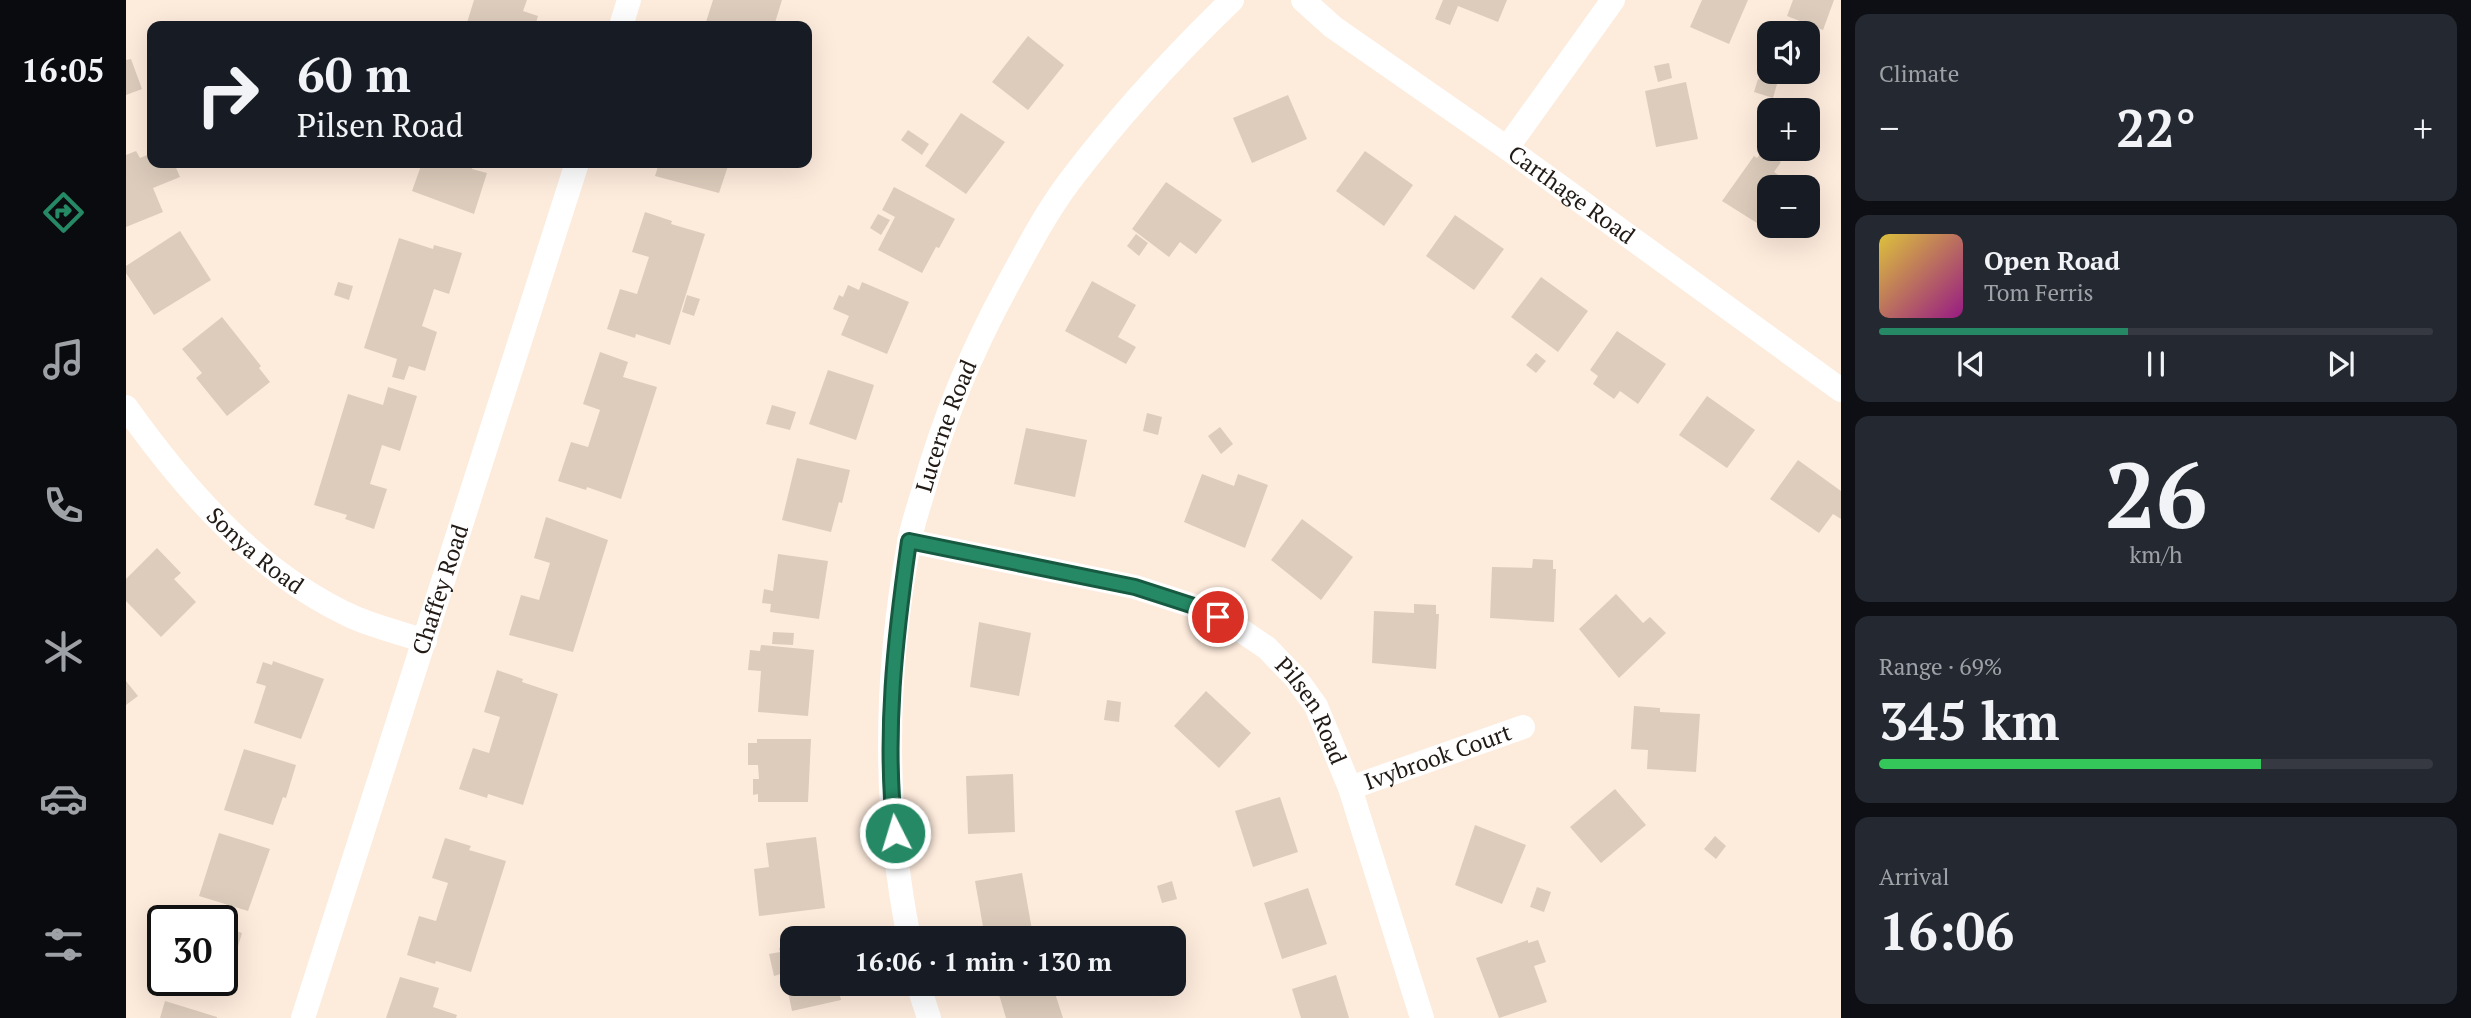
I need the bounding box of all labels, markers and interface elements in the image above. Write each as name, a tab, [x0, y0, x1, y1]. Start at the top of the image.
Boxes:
map controls	[1757, 21, 1820, 238]
button: sound	[1757, 21, 1820, 84]
text: 60 m	[297, 41, 411, 106]
text: 16:05	[21, 49, 105, 91]
icon: right	[182, 49, 273, 140]
text: Climate	[1879, 58, 1959, 89]
text: 22°	[2116, 93, 2196, 162]
button: +	[1757, 98, 1820, 161]
text: −	[1879, 103, 1899, 153]
text: +	[2413, 103, 2433, 153]
text: Pilsen Road	[297, 104, 463, 146]
street label: Carthage Road	[1502, 138, 1642, 251]
button: −	[1757, 175, 1820, 238]
icon: directions	[39, 188, 88, 237]
text: Open Road	[1984, 243, 2120, 277]
text: Tom Ferris	[1984, 277, 2094, 308]
icon: music	[39, 335, 88, 384]
icon: previous	[1952, 345, 1990, 383]
icon: pause	[2137, 345, 2175, 383]
icon: next	[2322, 345, 2360, 383]
street label: Lucerne Road	[908, 355, 984, 496]
text: 26	[2105, 433, 2207, 554]
icon: phone	[39, 481, 88, 530]
street label: Sonya Road	[200, 500, 310, 601]
street label: Chaffey Road	[404, 520, 475, 658]
text: km/h	[2129, 539, 2183, 570]
pin	[1188, 587, 1248, 647]
icon: arrive	[1199, 598, 1237, 636]
icon: climate	[39, 627, 88, 676]
street label: Pilsen Road	[1269, 650, 1354, 769]
text: Range · 69%	[1879, 651, 2002, 682]
text: 345 km	[1879, 686, 2060, 755]
street label: Ivybrook Court	[1360, 716, 1516, 797]
icon: car	[39, 774, 88, 823]
position arrow	[858, 796, 932, 870]
text: Arrival	[1879, 861, 1950, 892]
text: 16:06	[1879, 896, 2014, 965]
speed limit sign: 30	[147, 905, 238, 996]
icon: filters	[39, 920, 88, 969]
text: 16:06 · 1 min · 130 m	[854, 944, 1112, 978]

